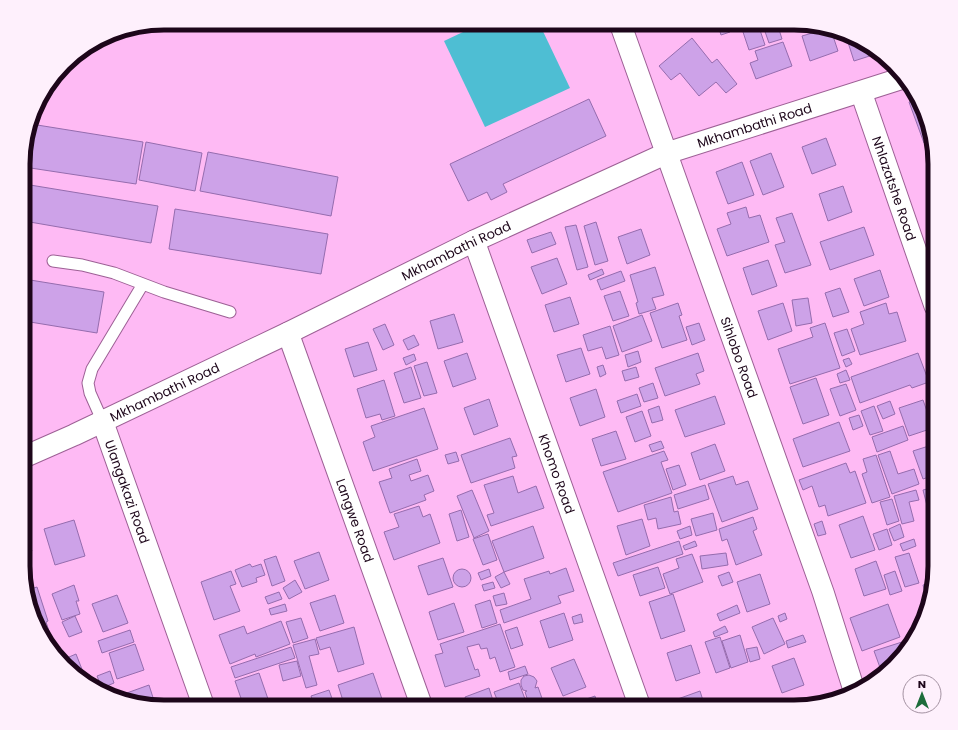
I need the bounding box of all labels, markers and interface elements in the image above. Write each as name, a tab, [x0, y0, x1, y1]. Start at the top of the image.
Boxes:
street label: Mkhambathi Road	[695, 99, 814, 153]
street label: Nhlazatshe Road	[867, 134, 921, 243]
street label: Mkhambathi Road	[398, 216, 514, 285]
street label: Sihlobo Road	[716, 314, 762, 401]
street label: Mkhambathi Road	[107, 358, 223, 427]
street label: Khomo Road	[533, 431, 579, 516]
street label: Ulangakazi Road	[100, 437, 154, 546]
street label: Langwe Road	[331, 476, 378, 565]
north arrow	[902, 674, 942, 714]
text: N	[918, 676, 926, 692]

